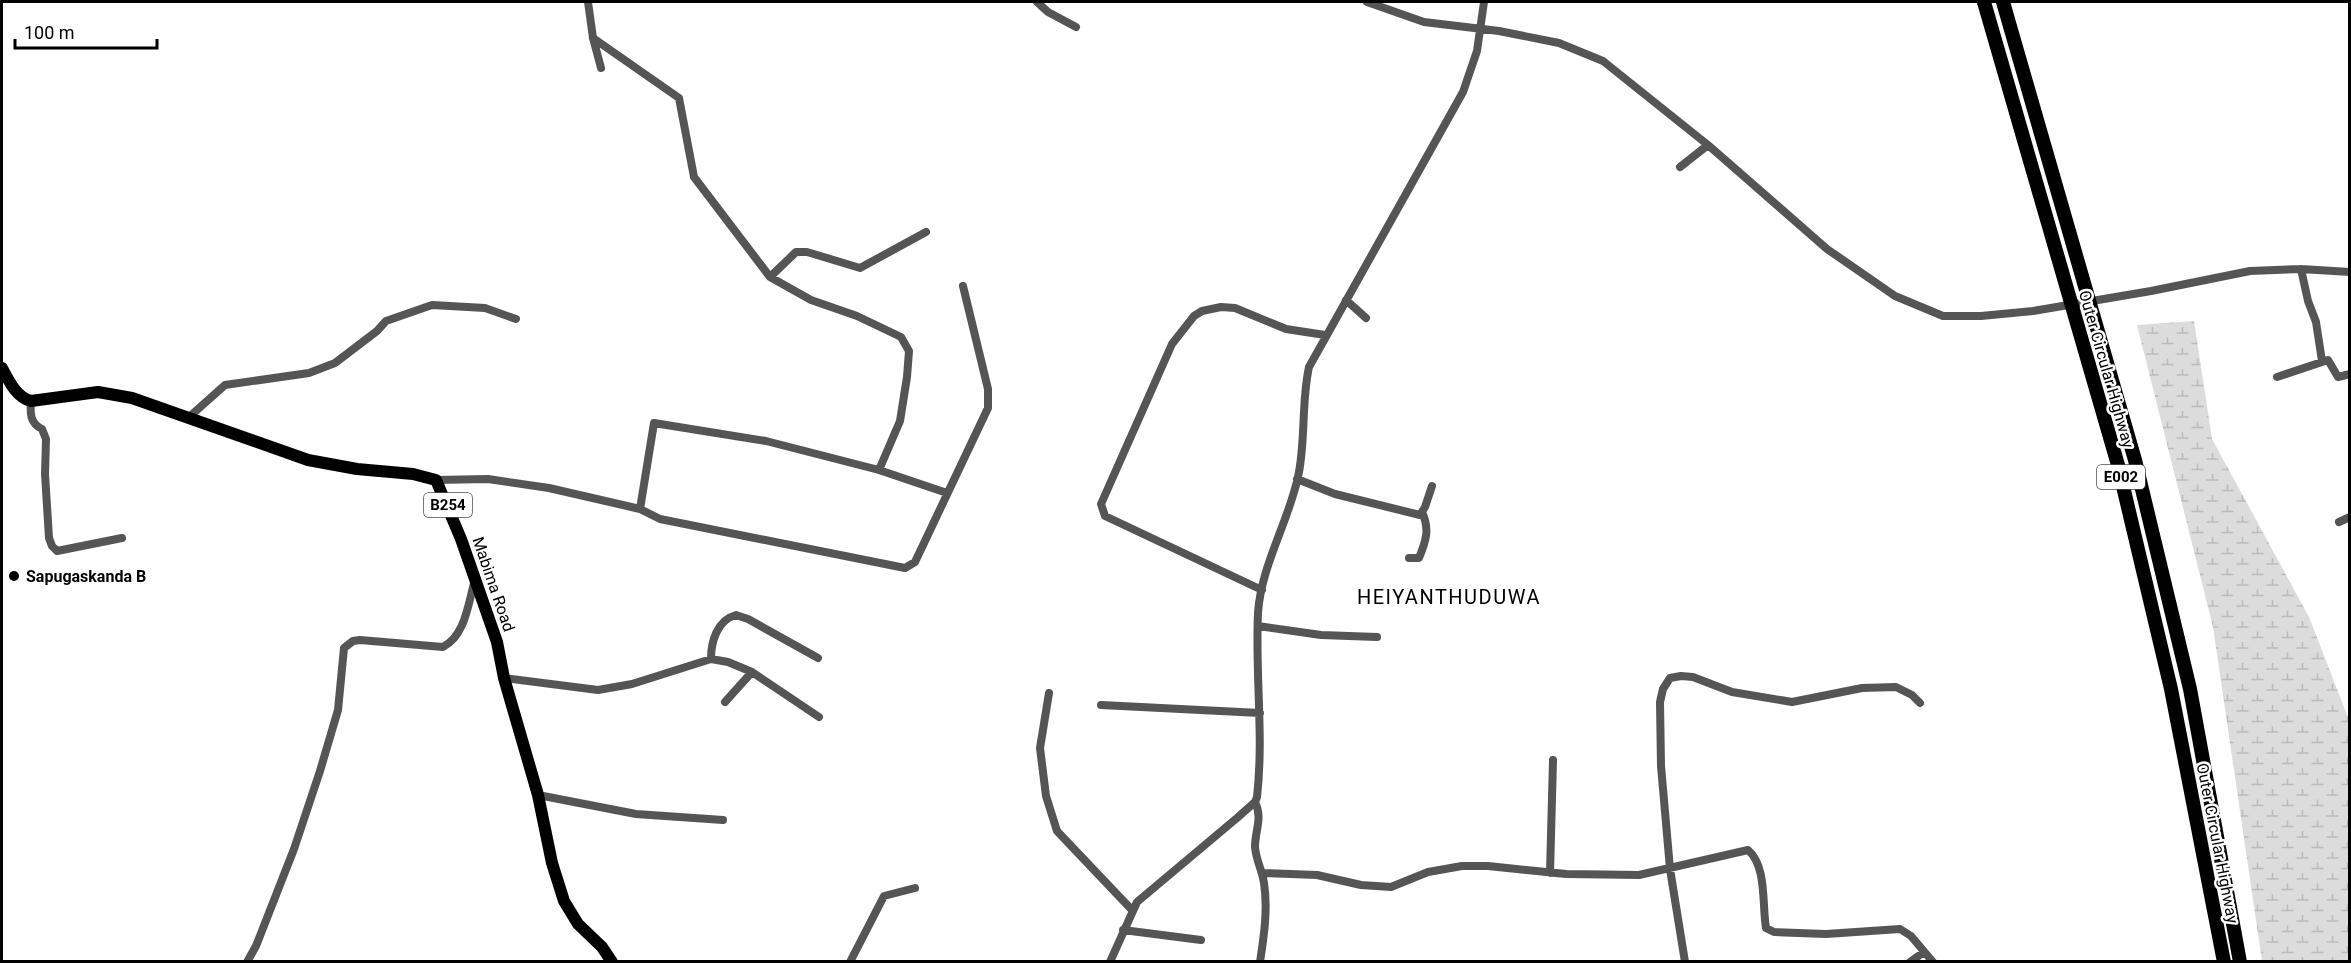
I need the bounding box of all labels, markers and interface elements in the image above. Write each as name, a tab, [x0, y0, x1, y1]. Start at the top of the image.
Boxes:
scale bar	[15, 12, 158, 50]
text: 100 m	[24, 22, 75, 43]
street label: Outer Circular Highway	[2075, 288, 2138, 450]
road number: E002	[2097, 465, 2145, 489]
road number: B254	[424, 493, 472, 517]
street label: Mabima Road	[468, 534, 519, 634]
place label: Sapugaskanda B	[26, 567, 146, 586]
marker: Sapugaskanda B	[7, 569, 21, 583]
district label: HEIYANTHUDUWA	[1357, 585, 1541, 609]
street label: Outer Circular Highway	[2193, 761, 2242, 925]

